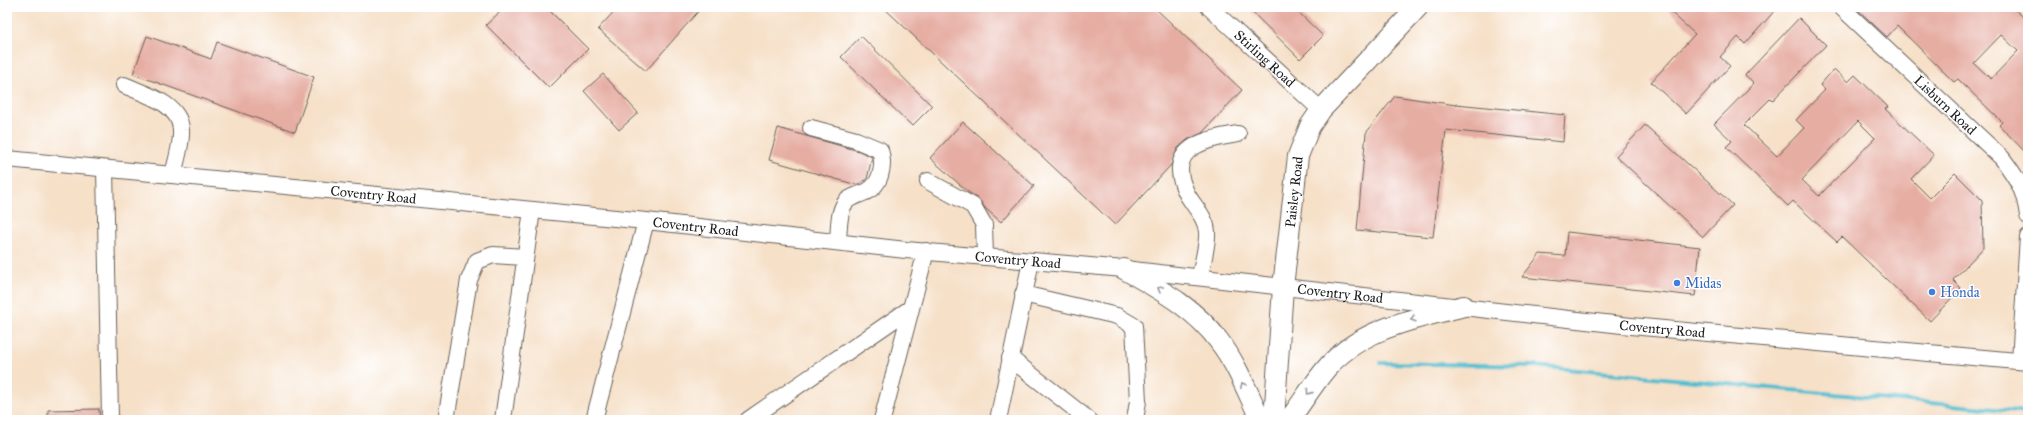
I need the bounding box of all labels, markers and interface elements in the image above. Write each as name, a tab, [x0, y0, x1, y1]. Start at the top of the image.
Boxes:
street label: Stirling Road	[1231, 26, 1299, 91]
street label: Lisburn Road	[1911, 72, 1980, 138]
street label: Paisley Road	[1281, 155, 1306, 228]
street label: Coventry Road	[330, 182, 417, 207]
street label: Coventry Road	[652, 213, 739, 240]
street label: Coventry Road	[974, 248, 1062, 272]
place label: Midas	[1685, 275, 1721, 292]
marker: Midas	[1672, 278, 1682, 288]
street label: Coventry Road	[1296, 280, 1384, 307]
place label: Honda	[1940, 284, 1980, 301]
one-way arrow	[1157, 287, 1164, 294]
marker: Honda	[1927, 287, 1937, 297]
one-way arrow	[1410, 314, 1417, 323]
street label: Coventry Road	[1618, 316, 1706, 341]
one-way arrow	[1240, 382, 1248, 389]
one-way arrow	[1307, 387, 1314, 394]

